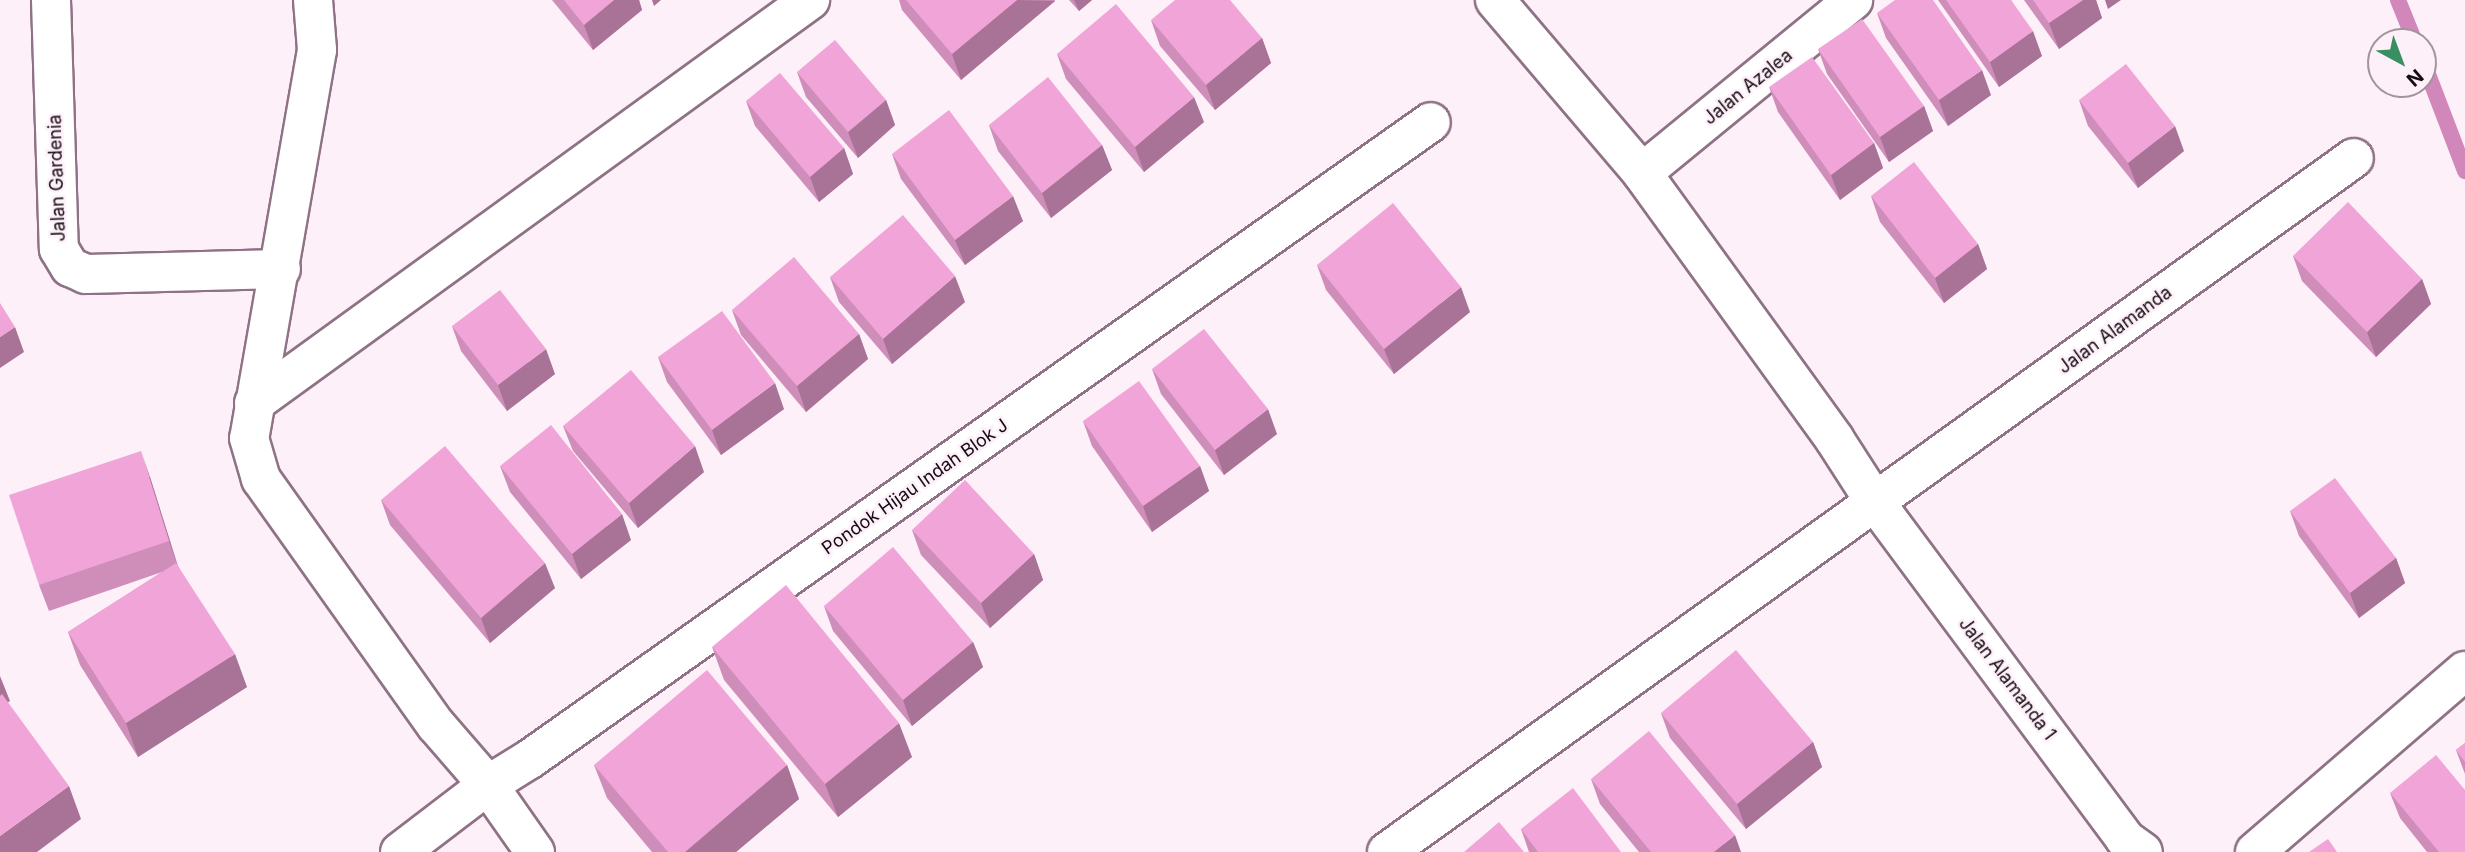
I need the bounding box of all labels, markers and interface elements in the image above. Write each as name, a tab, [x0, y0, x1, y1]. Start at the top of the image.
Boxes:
north arrow	[2367, 28, 2437, 98]
street label: Jalan Azalea	[1699, 45, 1797, 129]
text: N	[2402, 64, 2428, 91]
street label: Jalan Gardenia	[44, 114, 70, 242]
street label: Jalan Alamanda	[2054, 282, 2176, 378]
street label: Pondok Hijau Indah Blok J	[818, 415, 1012, 559]
street label: Jalan Alamanda 1	[1954, 614, 2060, 744]

